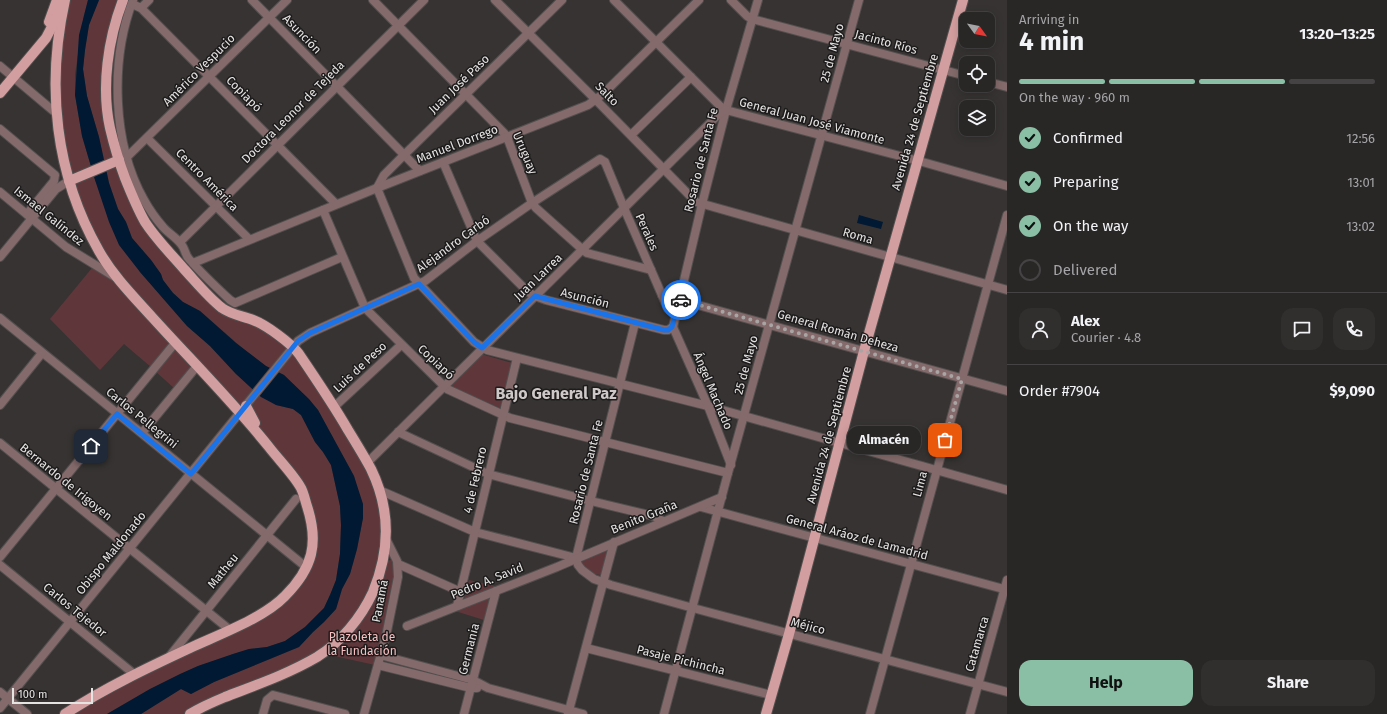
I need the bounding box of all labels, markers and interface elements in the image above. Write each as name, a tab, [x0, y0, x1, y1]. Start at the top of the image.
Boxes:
street label: Asunción	[280, 11, 324, 57]
north arrow	[959, 12, 995, 48]
map controls	[959, 12, 995, 136]
text: Arriving in	[1019, 12, 1079, 27]
street label: 25 de Mayo	[817, 22, 847, 84]
text: 13:20–13:25	[1299, 25, 1375, 43]
text: 4 min	[1019, 26, 1084, 57]
street label: Jacinto Ríos	[853, 27, 919, 57]
street label: Américo Vespucio	[160, 31, 238, 109]
street label: Juan José Paso	[426, 52, 492, 116]
street label: Avenida 24 de Septiembre	[889, 52, 941, 192]
button: locate	[959, 56, 995, 92]
street label: Doctora Leonor de Tejeda	[239, 58, 347, 166]
street label: Copiapó	[223, 73, 265, 115]
street label: Salto	[592, 79, 622, 109]
text: On the way · 960 m	[1019, 90, 1130, 105]
street label: General Juan José Viamonte	[738, 95, 886, 147]
button: layers	[959, 100, 995, 136]
street label: Rosario de Santa Fe	[681, 106, 721, 214]
street label: Manuel Dorrego	[414, 122, 500, 166]
icon: check	[1019, 127, 1041, 149]
text: Confirmed	[1053, 129, 1123, 147]
street label: Uruguay	[510, 130, 540, 176]
text: 12:56	[1346, 131, 1375, 146]
street label: Centro América	[173, 146, 241, 214]
icon: check	[1019, 171, 1041, 193]
text: Preparing	[1053, 173, 1118, 191]
text: 13:01	[1347, 175, 1375, 190]
street label: Ismael Galíndez	[11, 184, 87, 248]
street label: Perales	[633, 211, 662, 253]
street label: Alejandro Carbó	[414, 213, 492, 275]
icon: check	[1019, 215, 1041, 237]
text: On the way	[1053, 217, 1128, 235]
text: 13:02	[1346, 219, 1375, 234]
street label: Roma	[841, 225, 875, 247]
street label: Juan Larrea	[511, 251, 565, 303]
text: Delivered	[1053, 261, 1117, 279]
courier	[661, 280, 701, 320]
street label: Asunción	[559, 285, 611, 311]
icon: car	[670, 289, 692, 311]
street label: General Román Deheza	[776, 307, 900, 355]
button: person	[1019, 308, 1061, 350]
button: chat	[1281, 308, 1323, 350]
button: phone	[1333, 308, 1375, 350]
text: Alex	[1071, 312, 1100, 330]
text: Courier · 4.8	[1071, 330, 1141, 345]
street label: 25 de Mayo	[731, 334, 761, 396]
street label: Luis de Peso	[331, 339, 389, 395]
street label: Copiapó	[415, 342, 457, 382]
street label: Ángel Machado	[690, 350, 736, 432]
street label: Avenida 24 de Septiembre	[804, 365, 854, 505]
text: Order #7904	[1019, 382, 1100, 400]
text: $9,090	[1329, 382, 1375, 400]
district label: Bajo General Paz	[495, 384, 617, 403]
street label: Carlos Pellegrini	[103, 385, 181, 451]
street label: Rosario de Santa Fe	[566, 418, 606, 526]
pin	[928, 423, 962, 457]
callout: Almacén	[847, 426, 921, 454]
pin	[74, 429, 108, 463]
icon: bag	[934, 429, 956, 451]
text: Almacén	[859, 432, 909, 447]
icon: home	[80, 435, 102, 457]
street label: Bernardo de Irigoyen	[17, 441, 115, 523]
street label: 4 de Febrero	[461, 445, 489, 515]
street label: Lima	[910, 470, 930, 498]
street label: Benito Graña	[609, 497, 679, 537]
street label: Obispo Maldonado	[73, 509, 149, 597]
street label: General Aráoz de Lamadrid	[784, 511, 930, 563]
street label: Matheu	[205, 551, 241, 591]
street label: Pedro A. Savid	[449, 560, 525, 602]
street label: Panamá	[369, 578, 391, 624]
street label: Carlos Tejedor	[40, 580, 110, 640]
street label: Méjico	[789, 615, 827, 637]
street label: Catamarca	[962, 615, 992, 673]
street label: Germania	[456, 622, 482, 676]
park label: Plazoleta de la Fundación	[327, 630, 397, 658]
street label: Pasaje Pichincha	[635, 642, 727, 678]
button: Help	[1019, 660, 1193, 706]
button: Share	[1201, 660, 1375, 706]
scale bar	[12, 686, 93, 705]
text: 100 m	[18, 688, 47, 701]

